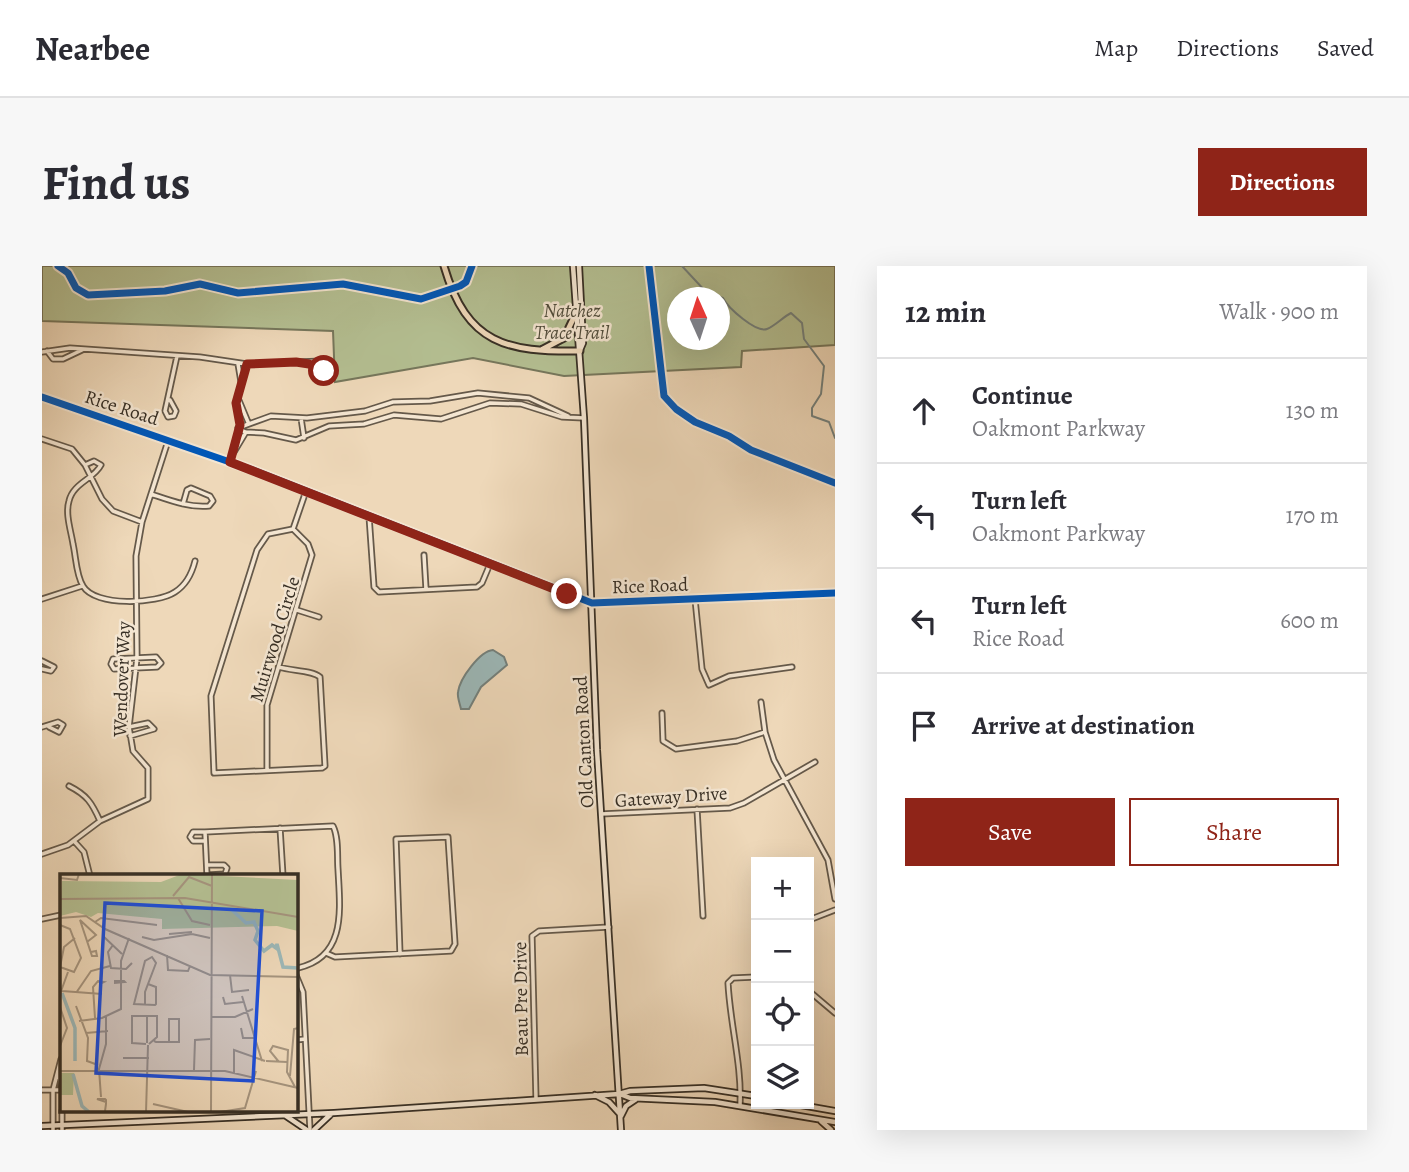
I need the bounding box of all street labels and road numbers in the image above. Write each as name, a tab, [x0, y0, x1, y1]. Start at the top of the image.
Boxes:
street label: Rice Road	[81, 384, 163, 432]
street label: Rice Road	[611, 572, 689, 600]
street label: Muirwood Circle	[244, 573, 306, 705]
street label: Wendover Way	[107, 620, 137, 738]
street label: Old Canton Road	[568, 674, 600, 809]
street label: Gateway Drive	[614, 780, 728, 814]
street label: Beau Pre Drive	[507, 941, 535, 1057]

